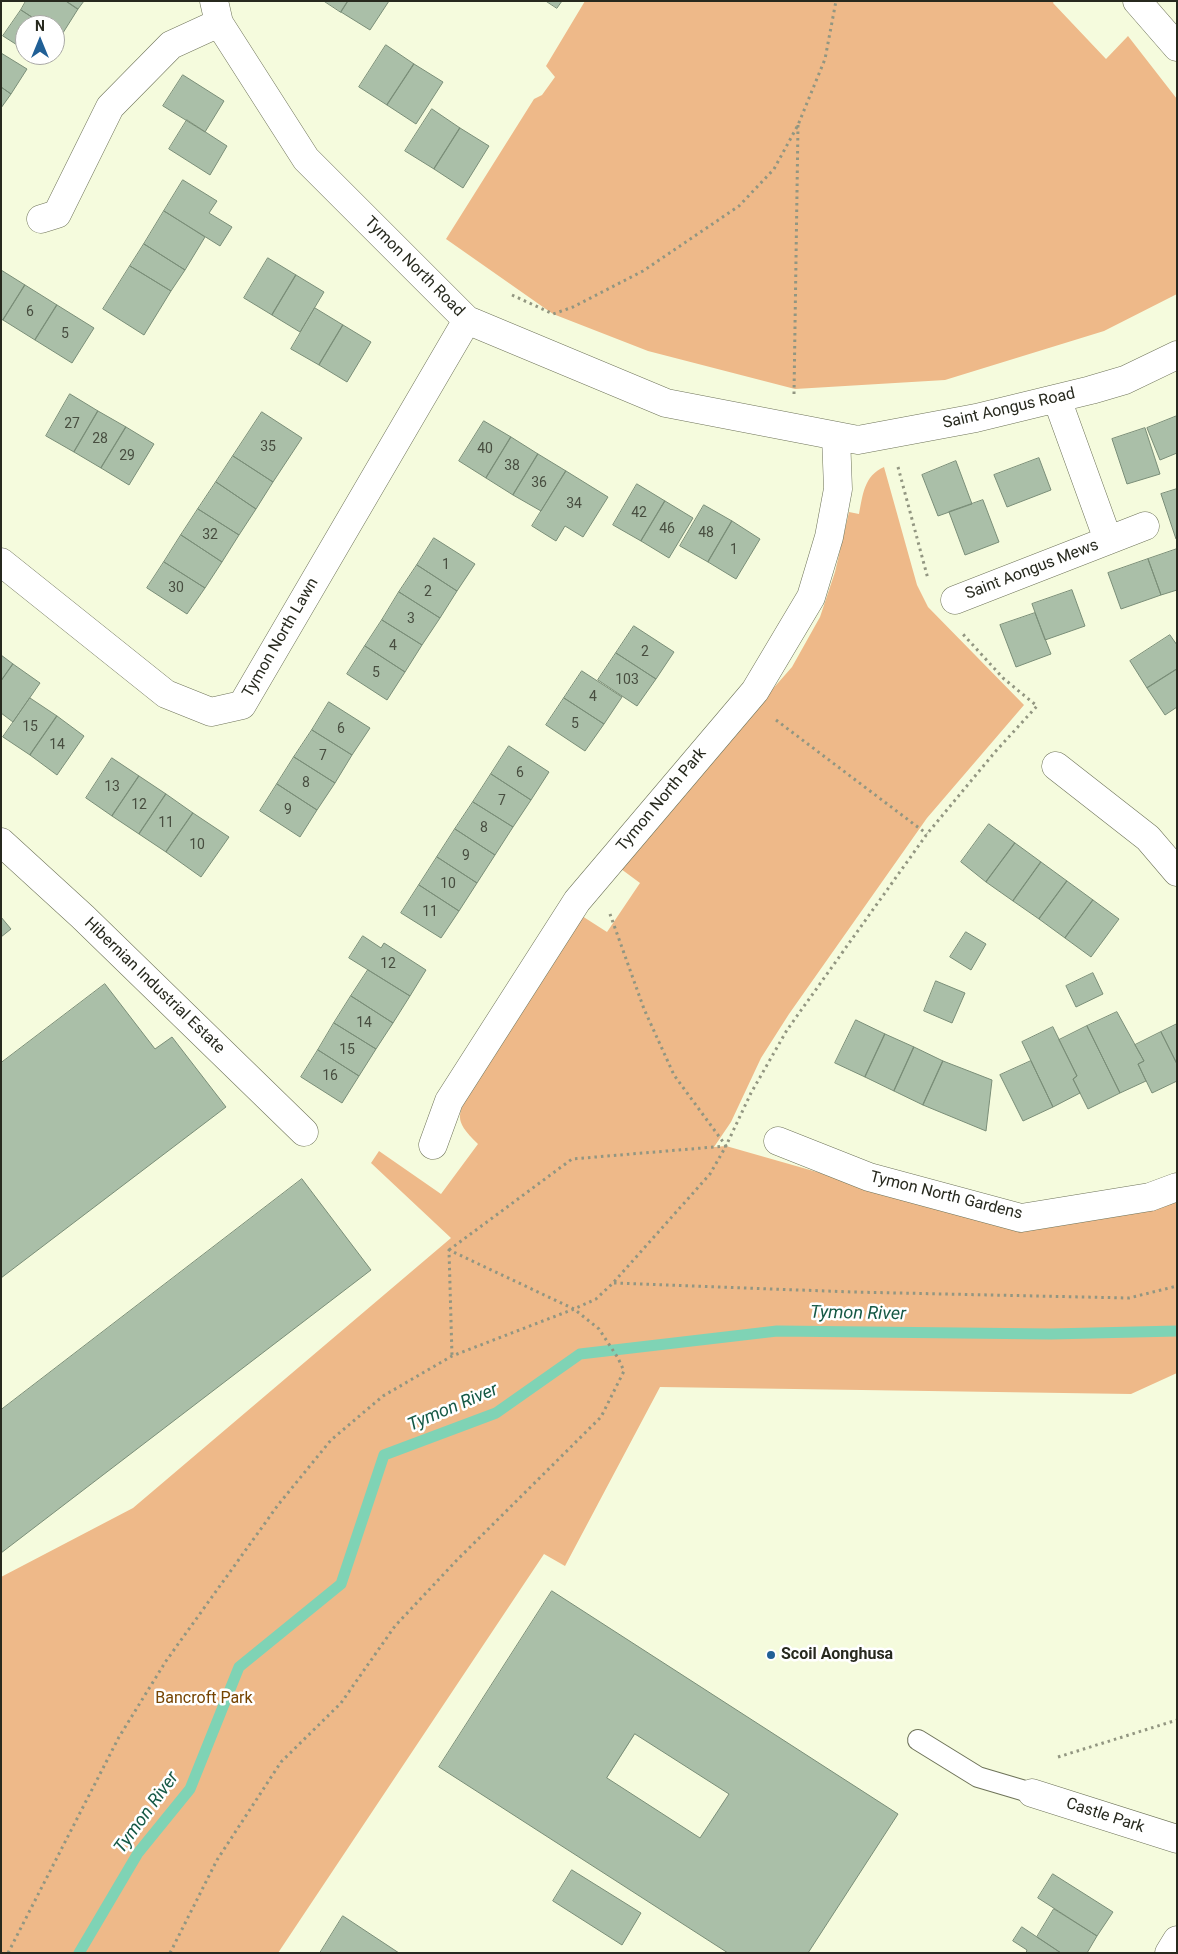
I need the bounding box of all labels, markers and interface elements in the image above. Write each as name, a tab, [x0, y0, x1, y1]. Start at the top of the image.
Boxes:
north arrow	[15, 15, 65, 65]
text: N	[35, 18, 45, 34]
street label: Tymon North Road	[360, 213, 468, 321]
house number: 6	[26, 304, 34, 320]
house number: 5	[61, 326, 69, 342]
street label: Saint Aongus Road	[941, 384, 1077, 434]
house number: 27	[64, 416, 80, 432]
house number: 28	[92, 431, 108, 447]
house number: 35	[260, 439, 276, 455]
house number: 40	[477, 441, 493, 457]
house number: 29	[119, 448, 135, 464]
house number: 38	[504, 458, 520, 474]
house number: 36	[531, 475, 547, 491]
house number: 34	[566, 496, 582, 512]
house number: 42	[631, 505, 647, 521]
house number: 46	[659, 521, 675, 537]
house number: 48	[698, 525, 714, 541]
house number: 32	[202, 527, 218, 543]
street label: Saint Aongus Mews	[963, 536, 1101, 604]
house number: 1	[730, 542, 738, 558]
house number: 1	[442, 557, 450, 573]
street label: Tymon North Lawn	[239, 575, 323, 701]
house number: 30	[168, 580, 184, 596]
house number: 2	[424, 584, 432, 600]
house number: 3	[407, 611, 415, 627]
house number: 4	[389, 638, 397, 654]
house number: 2	[641, 644, 649, 660]
house number: 5	[372, 665, 380, 681]
house number: 103	[615, 672, 639, 688]
house number: 4	[589, 689, 597, 705]
house number: 5	[571, 716, 579, 732]
house number: 15	[22, 719, 38, 735]
house number: 6	[337, 721, 345, 737]
house number: 14	[49, 737, 65, 753]
street label: Tymon North Park	[613, 744, 711, 856]
house number: 7	[319, 748, 327, 764]
house number: 6	[516, 765, 524, 781]
house number: 8	[302, 775, 310, 791]
house number: 13	[104, 779, 120, 795]
house number: 7	[498, 793, 506, 809]
house number: 12	[131, 797, 147, 813]
house number: 9	[284, 802, 292, 818]
house number: 11	[158, 815, 174, 831]
house number: 8	[480, 820, 488, 836]
house number: 10	[189, 837, 205, 853]
house number: 9	[462, 848, 470, 864]
house number: 10	[440, 876, 456, 892]
house number: 11	[422, 904, 438, 920]
street label: Hibernian Industrial Estate	[80, 914, 228, 1058]
house number: 12	[380, 956, 396, 972]
house number: 14	[356, 1015, 372, 1031]
house number: 15	[339, 1042, 355, 1058]
house number: 16	[322, 1068, 338, 1084]
street label: Tymon North Gardens	[868, 1168, 1024, 1224]
water label: Tymon River	[810, 1302, 906, 1326]
water label: Tymon River	[405, 1379, 501, 1437]
place label: Scoil Aonghusa	[781, 1645, 893, 1665]
marker: Scoil Aonghusa	[765, 1649, 777, 1661]
park label: Bancroft Park	[155, 1689, 253, 1709]
water label: Tymon River	[110, 1768, 184, 1858]
street label: Castle Park	[1063, 1794, 1147, 1838]

